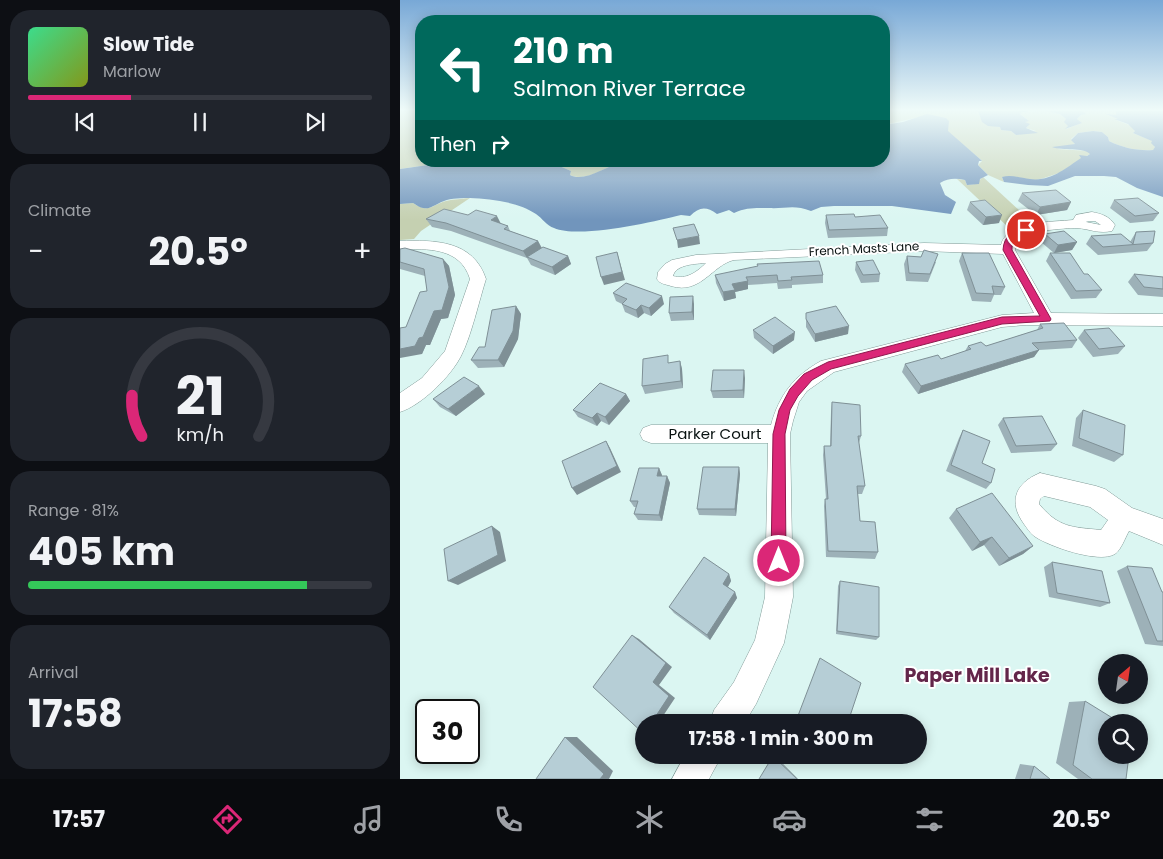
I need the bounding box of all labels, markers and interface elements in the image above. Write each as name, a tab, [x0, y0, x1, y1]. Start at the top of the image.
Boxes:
text: 210 m	[513, 26, 613, 75]
text: Slow Tide	[103, 31, 194, 58]
icon: left	[430, 35, 495, 100]
text: Marlow	[103, 60, 161, 83]
text: Salmon River Terrace	[513, 73, 746, 104]
icon: previous	[71, 108, 99, 136]
icon: pause	[186, 108, 214, 136]
icon: next	[301, 108, 329, 136]
icon: right	[486, 130, 514, 158]
text: Then	[430, 131, 476, 158]
text: Climate	[28, 199, 91, 222]
pin	[1005, 209, 1047, 251]
icon: arrive	[1012, 216, 1040, 244]
text: 20.5°	[148, 225, 248, 278]
text: −	[28, 232, 43, 271]
text: +	[353, 232, 372, 271]
street label: French Masts Lane	[808, 237, 920, 260]
text: 21	[175, 360, 225, 433]
text: km/h	[176, 422, 224, 447]
street label: Parker Court	[669, 423, 761, 444]
text: Range · 81%	[28, 499, 119, 522]
text: 405 km	[28, 525, 175, 578]
position arrow	[752, 534, 804, 586]
north arrow	[1098, 654, 1148, 704]
map controls	[1098, 654, 1148, 764]
text: Arrival	[28, 661, 78, 684]
district label: Paper Mill Lake	[904, 662, 1050, 689]
text: 17:58	[28, 687, 123, 740]
speed limit sign: 30	[415, 699, 480, 764]
button: search	[1098, 714, 1148, 764]
text: 17:58 · 1 min · 300 m	[689, 725, 873, 752]
icon: directions	[210, 802, 245, 837]
icon: music	[351, 802, 386, 837]
icon: phone	[491, 802, 526, 837]
icon: climate	[632, 802, 667, 837]
icon: car	[772, 802, 807, 837]
icon: filters	[912, 802, 947, 837]
text: 17:57	[53, 804, 105, 835]
text: 20.5°	[1053, 804, 1110, 835]

